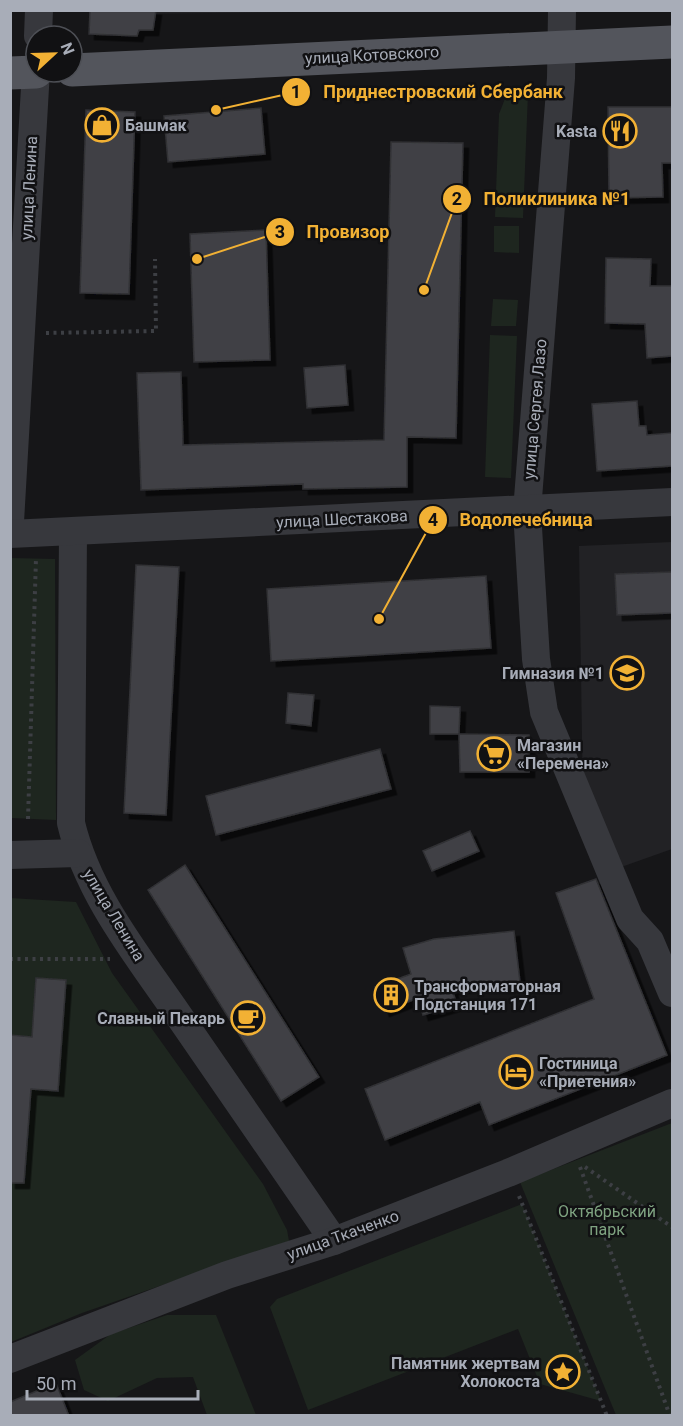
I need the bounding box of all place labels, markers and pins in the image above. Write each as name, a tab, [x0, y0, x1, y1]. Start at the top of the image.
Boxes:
callout: Приднестровский Сбербанк	[281, 74, 575, 110]
shop icon: Башмак	[84, 107, 120, 143]
restaurant icon: Kasta	[602, 113, 638, 149]
place label: Башмак	[125, 116, 188, 135]
place label: Kasta	[556, 122, 597, 141]
callout: Поликлиника №1	[442, 181, 643, 217]
callout: Провизор	[265, 214, 402, 250]
callout: Водолечебница	[418, 502, 605, 538]
school or university icon: Гимназия №1	[609, 655, 645, 691]
place label: Гимназия №1	[502, 664, 604, 683]
supermarket icon: Магазин «Перемена»	[476, 736, 512, 772]
place label: Магазин «Перемена»	[517, 736, 609, 773]
building icon: Трансформаторная Подстанция 171	[373, 977, 409, 1013]
place label: Трансформаторная Подстанция 171	[414, 977, 561, 1014]
cafe icon: Славный Пекарь	[230, 1000, 266, 1036]
place label: Славный Пекарь	[97, 1009, 225, 1028]
hotel icon: Гостиница «Приетения»	[498, 1054, 534, 1090]
place label: Гостиница «Приетения»	[539, 1054, 636, 1091]
place label: Памятник жертвам Холокоста	[391, 1354, 540, 1391]
place icon: Памятник жертвам Холокоста	[545, 1354, 581, 1390]

